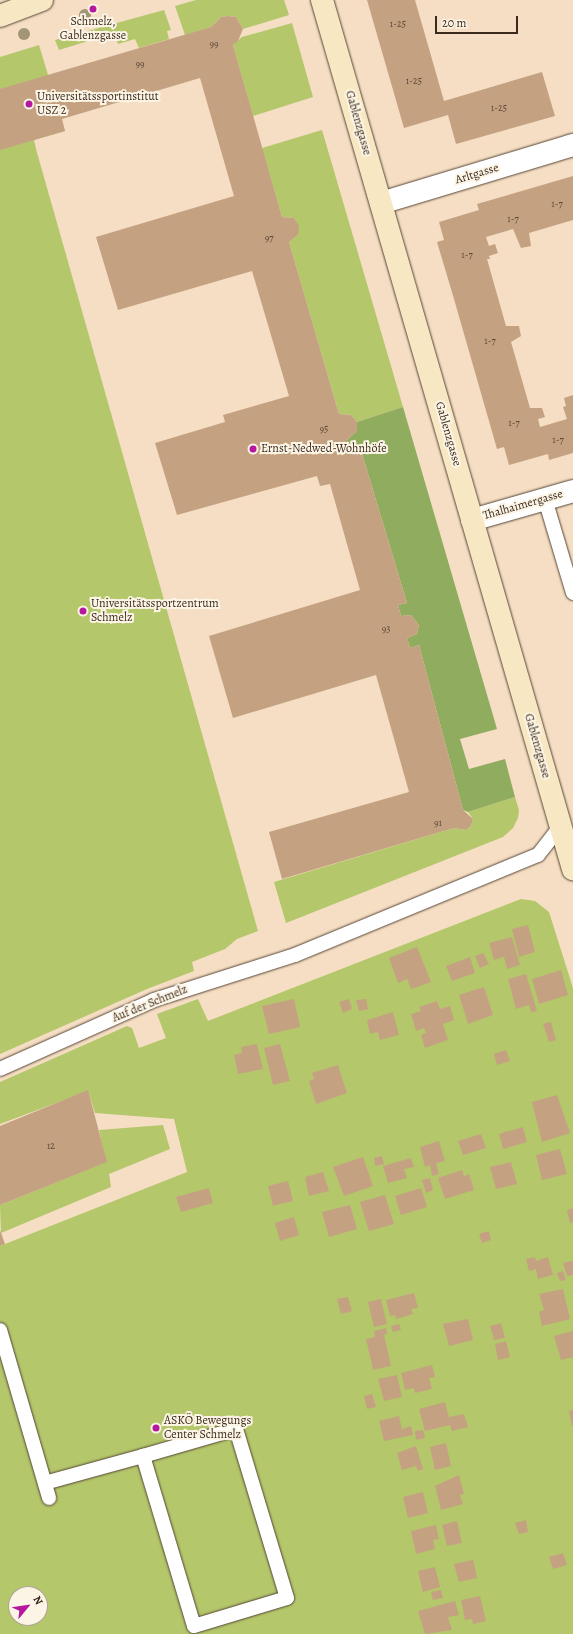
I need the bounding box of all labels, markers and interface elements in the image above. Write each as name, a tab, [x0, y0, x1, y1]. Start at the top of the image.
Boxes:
marker: Schmelz, Gablenzgasse	[88, 4, 98, 14]
scale bar	[437, 8, 520, 34]
place label: Schmelz, Gablenzgasse	[60, 15, 126, 43]
text: 20 m	[442, 15, 466, 31]
house number: 1-25	[390, 18, 406, 30]
house number: 99	[209, 38, 219, 50]
house number: 99	[135, 58, 145, 70]
house number: 1-25	[406, 75, 422, 87]
street label: Gablenzgasse	[342, 89, 374, 157]
place label: Universitätssportinstitut USZ 2	[37, 90, 159, 118]
marker: Universitätssportinstitut USZ 2	[24, 99, 34, 109]
house number: 1-25	[491, 102, 507, 114]
street label: Arltgasse	[454, 161, 500, 187]
house number: 1-7	[551, 198, 563, 210]
house number: 1-7	[507, 213, 519, 225]
house number: 97	[265, 232, 273, 244]
house number: 1-7	[461, 249, 473, 261]
house number: 1-7	[484, 335, 496, 347]
street label: Gablenzgasse	[432, 400, 464, 468]
house number: 1-7	[508, 417, 520, 429]
house number: 95	[320, 423, 328, 435]
house number: 1-7	[552, 434, 564, 446]
place label: Ernst-Nedwed-Wohnhöfe	[261, 442, 387, 456]
marker: Ernst-Nedwed-Wohnhöfe	[248, 444, 258, 454]
street label: Thalhaimergasse	[482, 487, 564, 523]
place label: Universitätssportzentrum Schmelz	[91, 597, 219, 625]
marker: Universitätssportzentrum Schmelz	[78, 606, 88, 616]
house number: 93	[382, 623, 390, 635]
street label: Gablenzgasse	[521, 712, 553, 780]
house number: 91	[434, 817, 442, 829]
street label: Auf der Schmelz	[110, 982, 190, 1026]
house number: 12	[47, 1140, 55, 1152]
place label: ASKÖ Bewegungs Center Schmelz	[164, 1414, 251, 1442]
marker: ASKÖ Bewegungs Center Schmelz	[151, 1423, 161, 1433]
north arrow	[8, 1586, 48, 1626]
text: N	[30, 1593, 47, 1608]

